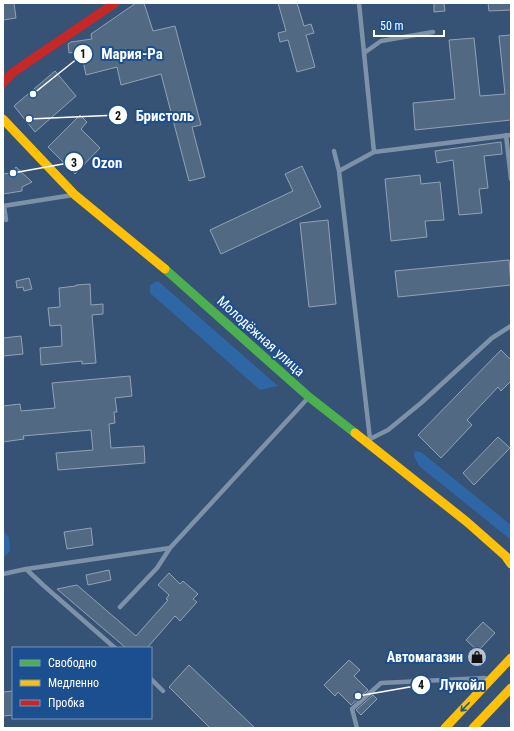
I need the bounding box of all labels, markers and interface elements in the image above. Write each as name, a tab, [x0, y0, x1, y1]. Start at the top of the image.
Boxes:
scale bar	[374, 12, 444, 38]
text: 50 m	[380, 19, 404, 33]
callout: Мария-Ра	[73, 40, 171, 67]
text: Мария-Ра	[101, 45, 163, 63]
text: 1	[80, 47, 86, 61]
callout: Бристоль	[108, 102, 202, 129]
text: Бристоль	[136, 107, 195, 125]
text: 2	[115, 109, 121, 123]
callout: Ozon	[64, 149, 130, 176]
text: Ozon	[92, 154, 122, 172]
text: 3	[71, 156, 77, 170]
street label: Молодёжная улица	[214, 293, 308, 379]
shop icon: Автомагазин	[466, 646, 488, 668]
legend	[12, 647, 152, 719]
place label: Автомагазин	[387, 649, 463, 665]
text: Свободно	[48, 656, 97, 670]
callout: Лукойл	[411, 671, 492, 698]
text: Медленно	[48, 676, 99, 690]
text: Лукойл	[439, 676, 485, 694]
text: 4	[418, 678, 424, 692]
text: Пробка	[48, 696, 85, 710]
one-way arrow	[460, 702, 470, 712]

